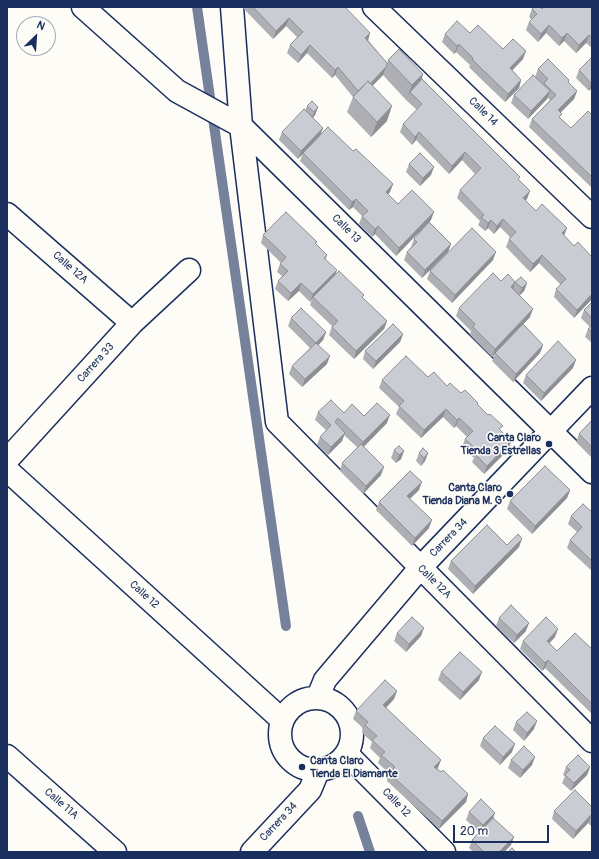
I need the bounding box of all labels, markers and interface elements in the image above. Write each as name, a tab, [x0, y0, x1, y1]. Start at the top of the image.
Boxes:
north arrow	[16, 16, 56, 56]
text: N	[35, 18, 47, 33]
street label: Calle 14	[466, 95, 500, 129]
street label: Calle 13	[329, 212, 363, 246]
street label: Calle 12A	[50, 249, 90, 287]
street label: Carrera 33	[75, 341, 117, 385]
place label: Canta Claro Tienda 3 Estrellas	[461, 431, 541, 457]
marker: Canta Claro Tienda 3 Estrellas	[544, 439, 554, 449]
place label: Canta Claro Tienda Diana M. G	[423, 481, 502, 507]
marker: Canta Claro Tienda Diana M. G	[505, 489, 515, 499]
street label: Carrera 34	[427, 516, 471, 560]
street label: Calle 12A	[414, 562, 454, 602]
street label: Calle 12	[126, 578, 162, 612]
place label: Canta Claro Tienda El Diamante	[310, 754, 398, 780]
marker: Canta Claro Tienda El Diamante	[297, 762, 307, 772]
street label: Calle 11A	[41, 786, 81, 822]
street label: Calle 12	[379, 786, 413, 820]
street label: Carrera 34	[257, 800, 301, 844]
scale bar	[455, 817, 551, 843]
text: 20 m	[460, 824, 488, 839]

